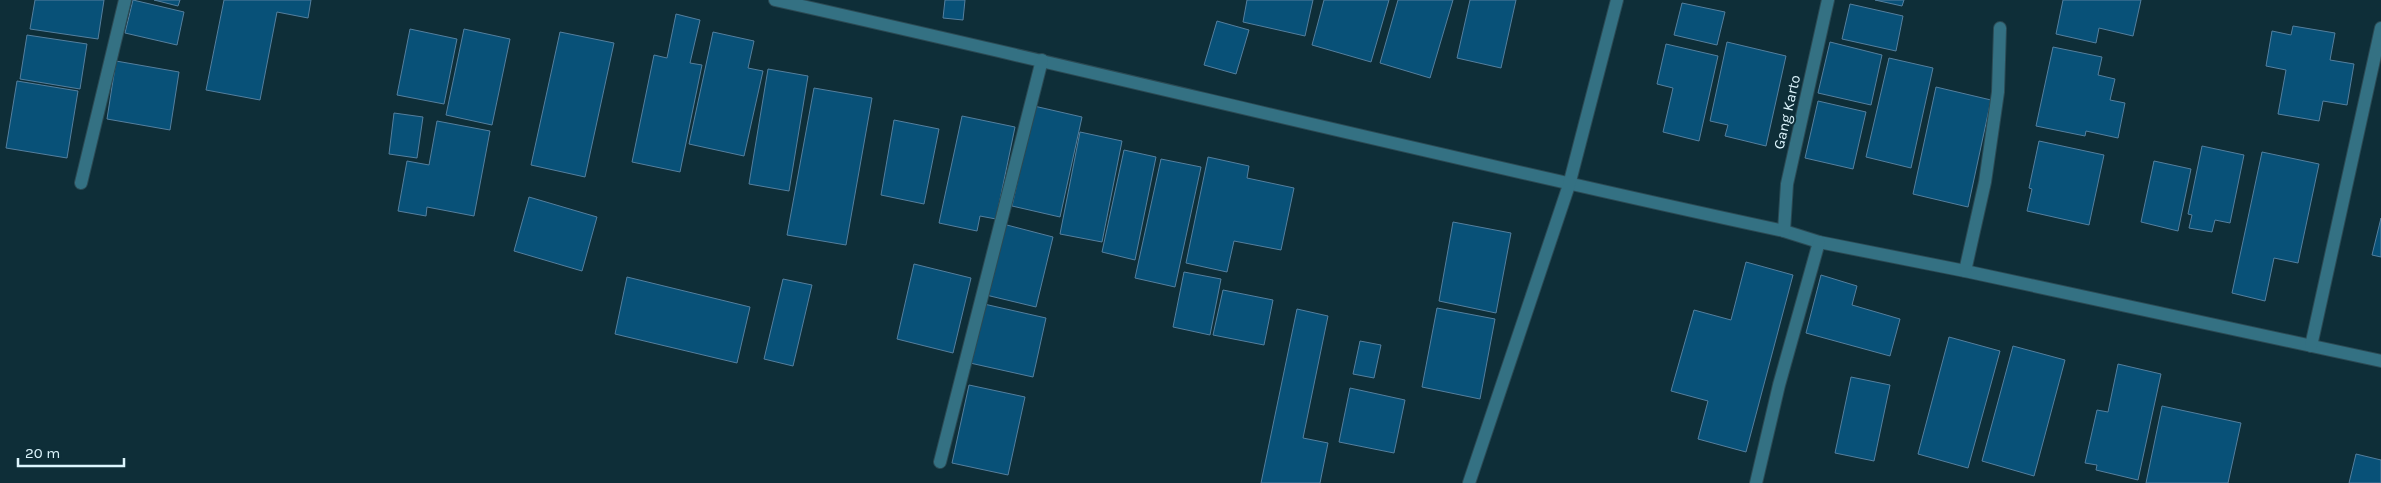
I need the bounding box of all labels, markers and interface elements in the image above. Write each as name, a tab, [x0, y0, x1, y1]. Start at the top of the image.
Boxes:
street label: Gang Karto	[1770, 73, 1804, 151]
scale bar	[18, 436, 124, 468]
text: 20 m	[25, 444, 60, 462]

